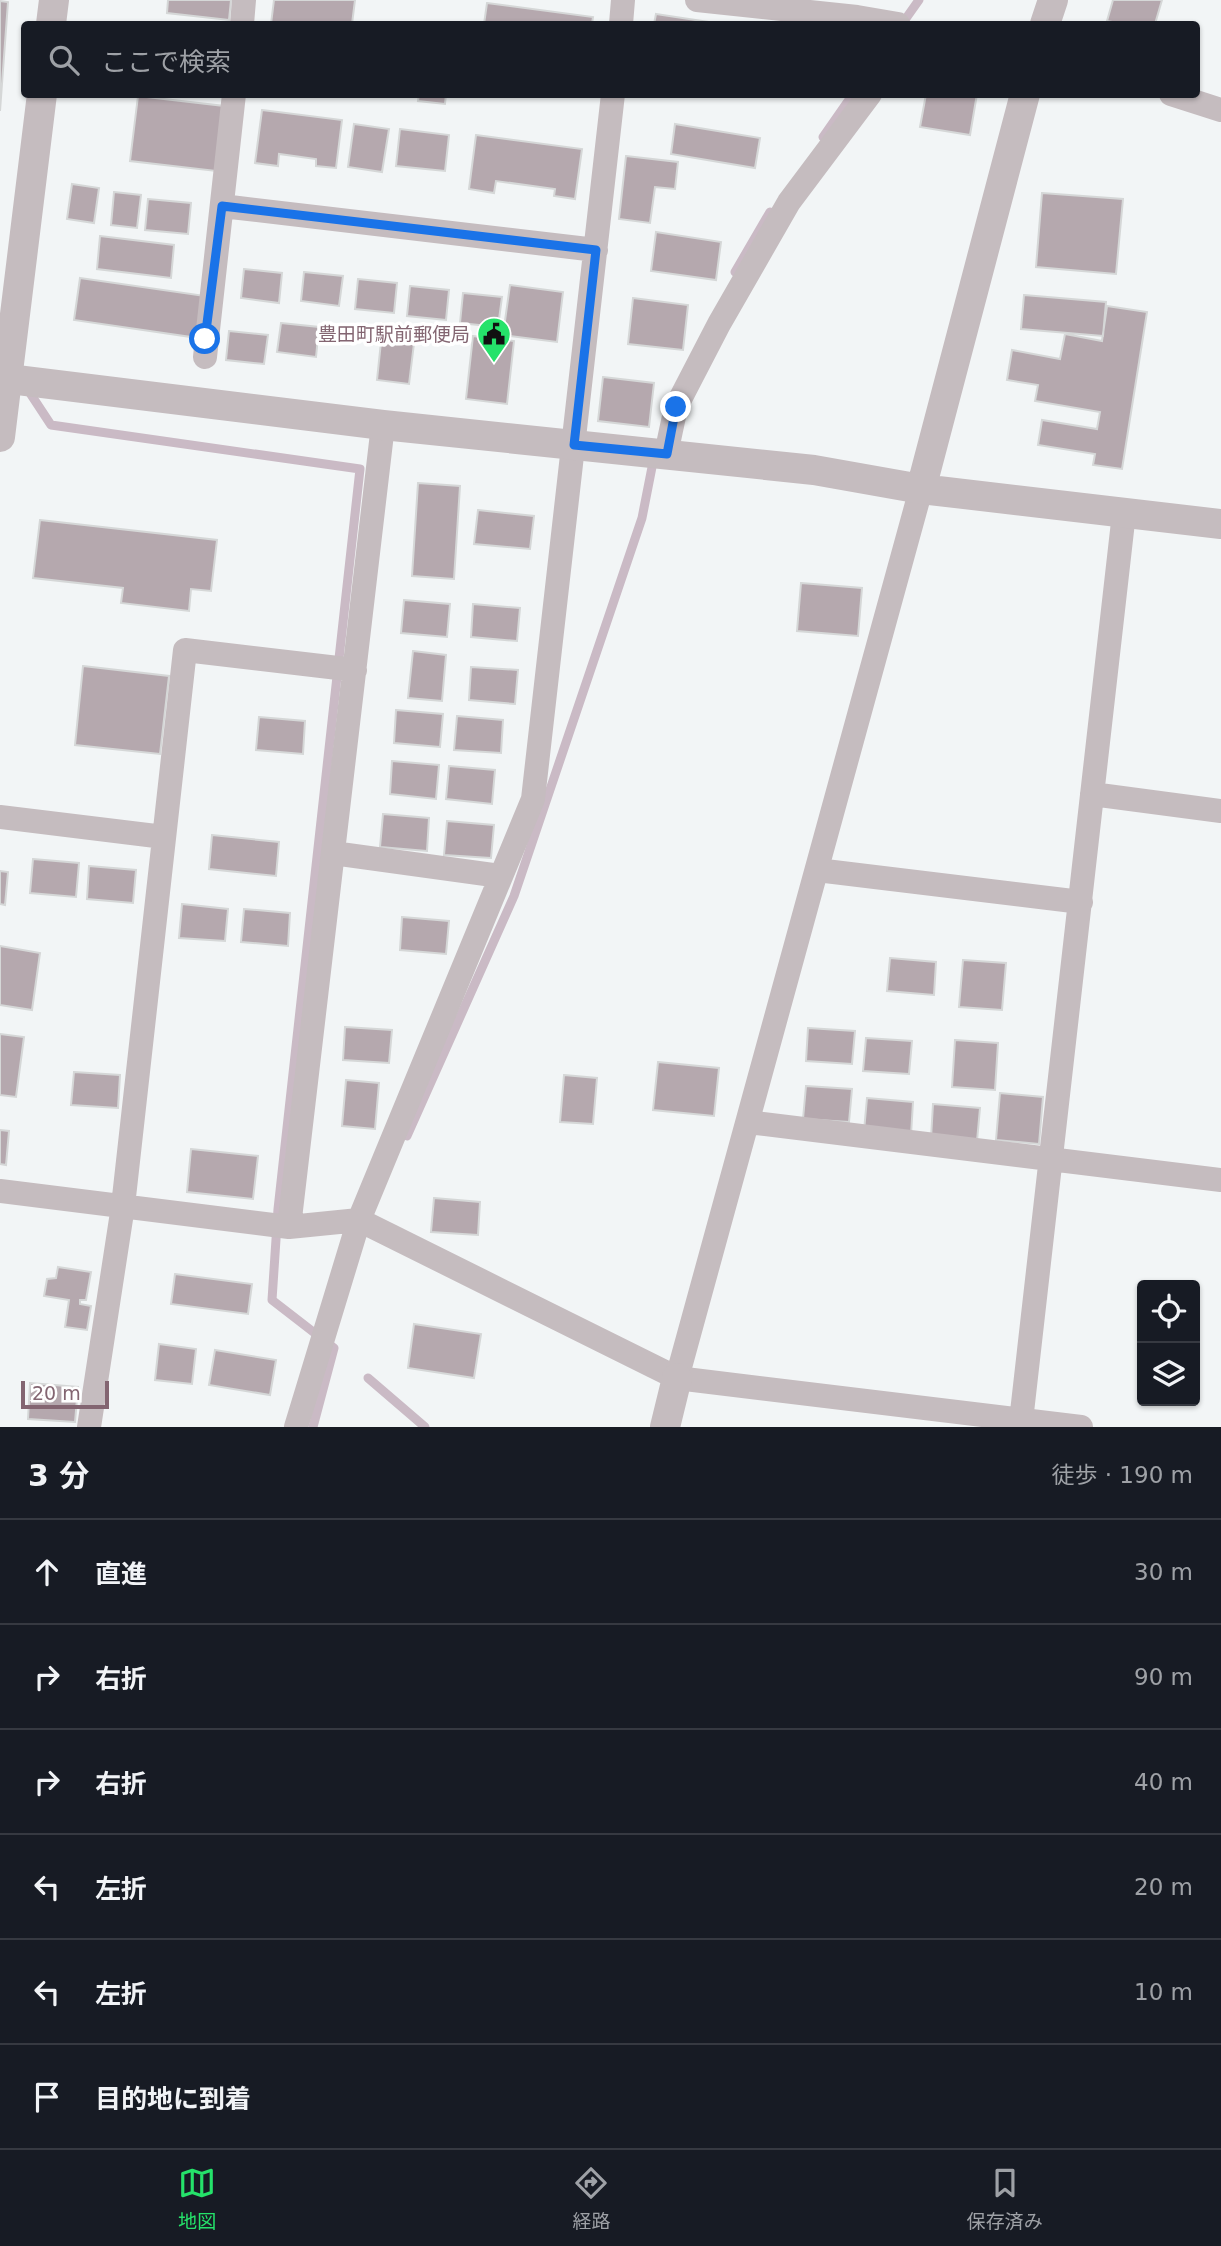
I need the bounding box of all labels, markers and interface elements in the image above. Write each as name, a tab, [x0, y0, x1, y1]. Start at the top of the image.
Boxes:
search box	[21, 21, 1200, 98]
icon: search	[45, 41, 83, 79]
text: ここで検索	[101, 47, 231, 77]
public building icon: 豊田町駅前郵便局	[475, 315, 513, 364]
route start	[189, 323, 220, 354]
place label: 豊田町駅前郵便局	[318, 323, 470, 345]
route end	[660, 391, 691, 422]
map controls	[1137, 1280, 1200, 1406]
button: locate	[1137, 1280, 1200, 1343]
button: layers	[1137, 1343, 1200, 1406]
scale bar	[21, 1378, 108, 1410]
text: 20 m	[32, 1382, 81, 1404]
text: 3 分	[28, 1458, 89, 1493]
text: 徒歩 · 190 m	[1051, 1462, 1193, 1488]
icon: ahead	[28, 1553, 66, 1591]
text: 直進	[95, 1559, 147, 1589]
text: 30 m	[1134, 1559, 1193, 1585]
icon: right	[28, 1658, 66, 1696]
text: 右折	[95, 1664, 147, 1694]
text: 90 m	[1134, 1664, 1193, 1690]
icon: right	[28, 1763, 66, 1801]
text: 右折	[95, 1769, 147, 1799]
text: 40 m	[1134, 1769, 1193, 1795]
icon: left	[28, 1868, 66, 1906]
text: 左折	[95, 1874, 147, 1904]
text: 20 m	[1134, 1874, 1193, 1900]
icon: left	[28, 1973, 66, 2011]
text: 左折	[95, 1979, 147, 2009]
text: 10 m	[1134, 1979, 1193, 2005]
icon: arrive	[28, 2078, 66, 2116]
text: 目的地に到着	[95, 2084, 251, 2114]
tab: 地図	[178, 2164, 216, 2233]
tab: 経路	[572, 2164, 611, 2233]
tab: 保存済み	[967, 2164, 1043, 2233]

